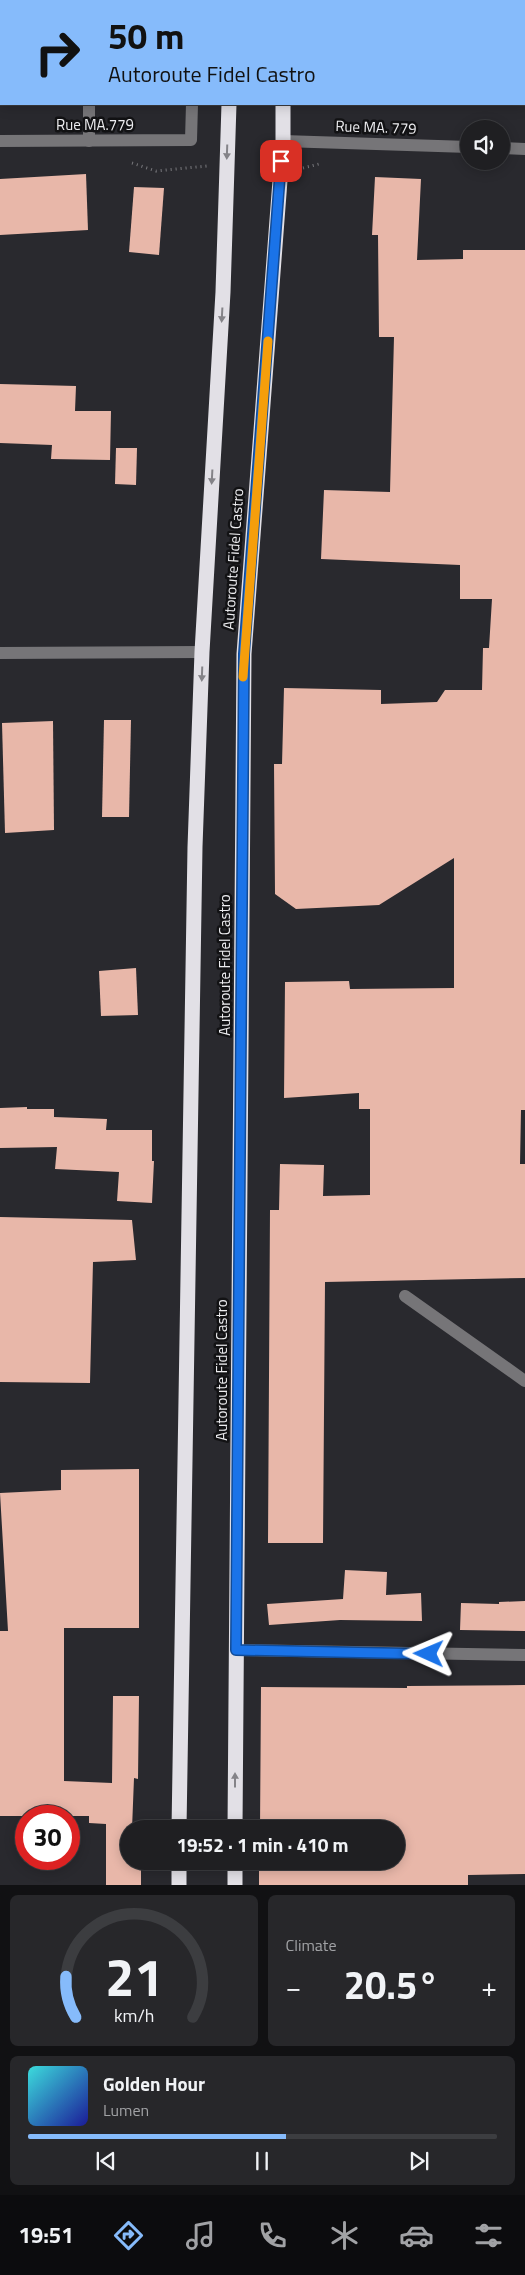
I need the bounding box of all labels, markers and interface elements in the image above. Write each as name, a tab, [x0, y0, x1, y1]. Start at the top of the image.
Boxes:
text: 50 m	[108, 9, 184, 63]
icon: right	[25, 20, 90, 85]
text: Autoroute Fidel Castro	[108, 57, 316, 91]
street label: Rue MA.779	[56, 113, 134, 136]
street label: Rue MA. 779	[335, 114, 417, 140]
map controls	[460, 120, 510, 170]
button: sound	[460, 120, 510, 170]
pin	[260, 140, 302, 182]
one-way arrow	[223, 145, 231, 161]
icon: arrive	[267, 147, 295, 175]
one-way arrow	[218, 307, 226, 323]
one-way arrow	[208, 469, 216, 485]
street label: Autoroute Fidel Castro	[217, 488, 249, 630]
one-way arrow	[197, 667, 205, 683]
street label: Autoroute Fidel Castro	[213, 894, 236, 1036]
street label: Autoroute Fidel Castro	[210, 1299, 233, 1441]
position arrow	[402, 1627, 454, 1679]
one-way arrow	[232, 1772, 240, 1788]
speed limit sign: 30	[15, 1805, 80, 1870]
text: 19:52 · 1 min · 410 m	[176, 1830, 349, 1859]
text: Climate	[286, 1933, 337, 1957]
text: 21	[105, 1937, 163, 2016]
text: 20.5°	[344, 1956, 439, 2014]
text: −	[286, 1965, 301, 2008]
text: +	[481, 1965, 497, 2008]
text: km/h	[114, 2002, 154, 2029]
text: Golden Hour	[103, 2069, 205, 2098]
text: Lumen	[103, 2098, 149, 2122]
icon: previous	[92, 2147, 120, 2175]
icon: pause	[248, 2147, 276, 2175]
icon: next	[405, 2147, 433, 2175]
text: 19:51	[19, 2218, 73, 2252]
icon: directions	[111, 2218, 146, 2253]
icon: music	[183, 2218, 218, 2253]
icon: phone	[255, 2218, 290, 2253]
icon: climate	[327, 2218, 362, 2253]
icon: car	[399, 2218, 434, 2253]
icon: filters	[471, 2218, 506, 2253]

